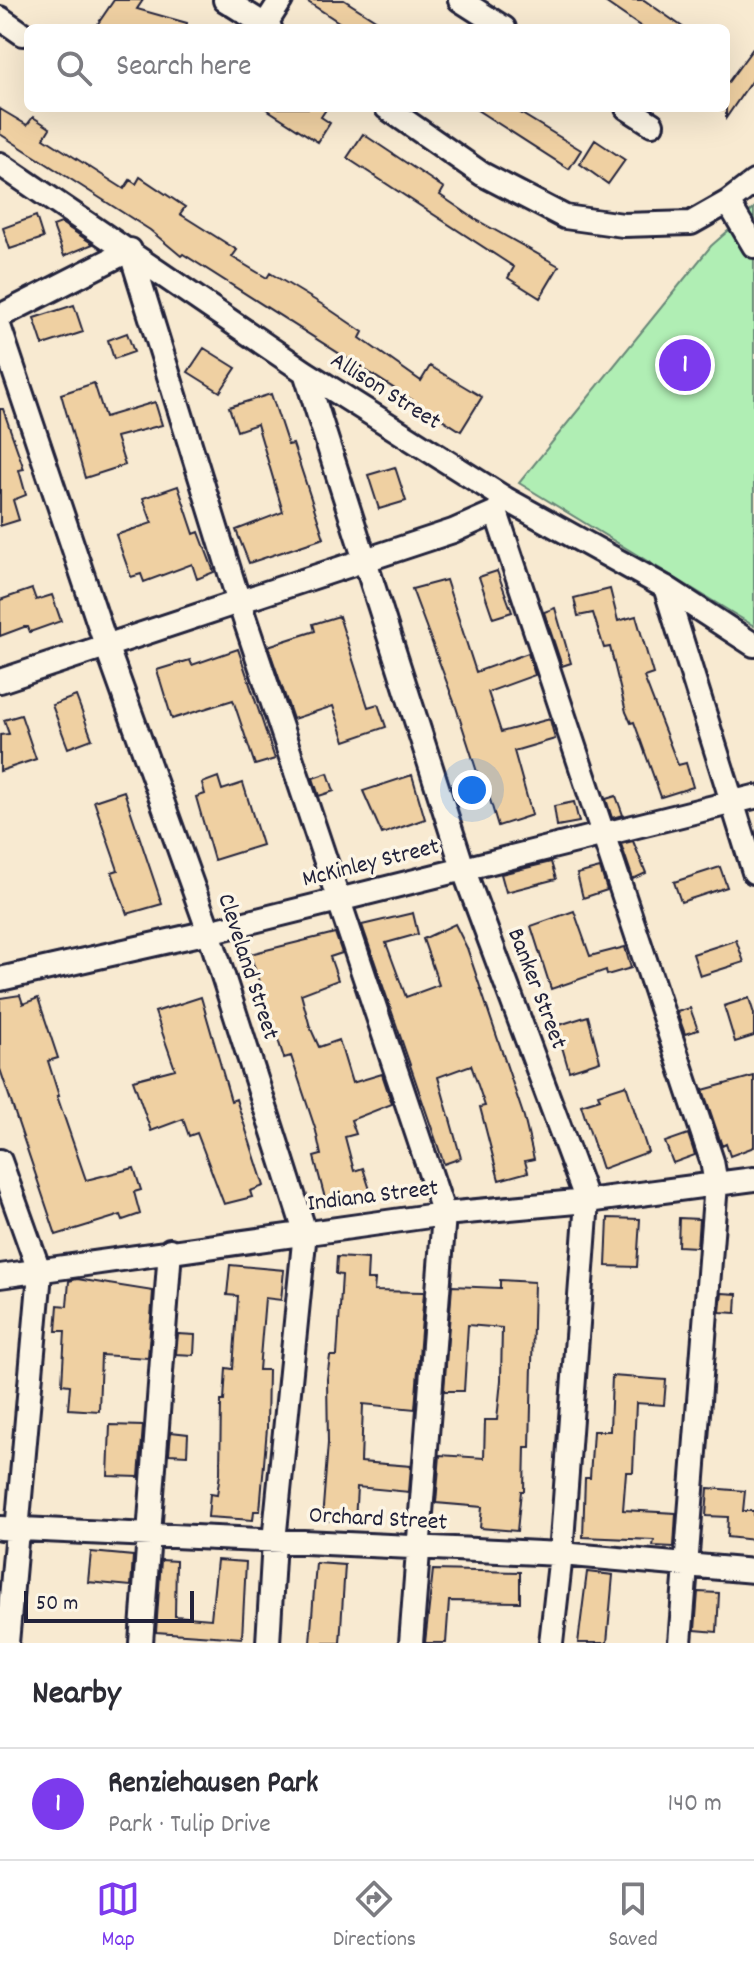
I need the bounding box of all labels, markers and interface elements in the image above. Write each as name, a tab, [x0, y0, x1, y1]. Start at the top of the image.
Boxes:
search box	[24, 24, 730, 112]
icon: search	[52, 46, 96, 90]
text: Search here	[116, 47, 252, 90]
pin: 1	[659, 335, 711, 395]
street label: Allison Street	[323, 345, 447, 440]
your location	[452, 770, 492, 810]
street label: McKinley Street	[299, 831, 443, 897]
street label: Cleveland Street	[207, 890, 287, 1045]
street label: Banker Street	[497, 924, 575, 1054]
street label: Indiana Street	[306, 1172, 441, 1222]
street label: Orchard Street	[308, 1499, 448, 1541]
scale bar	[24, 1587, 194, 1623]
text: 50 m	[36, 1589, 78, 1620]
text: Nearby	[32, 1671, 121, 1720]
text: Renziehausen Park	[108, 1764, 318, 1807]
text: 1	[55, 1786, 61, 1823]
text: 140 m	[668, 1786, 722, 1823]
text: Park · Tulip Drive	[108, 1807, 271, 1844]
tab: Map	[96, 1877, 140, 1956]
tab: Directions	[333, 1877, 416, 1956]
tab: Saved	[609, 1877, 658, 1956]

